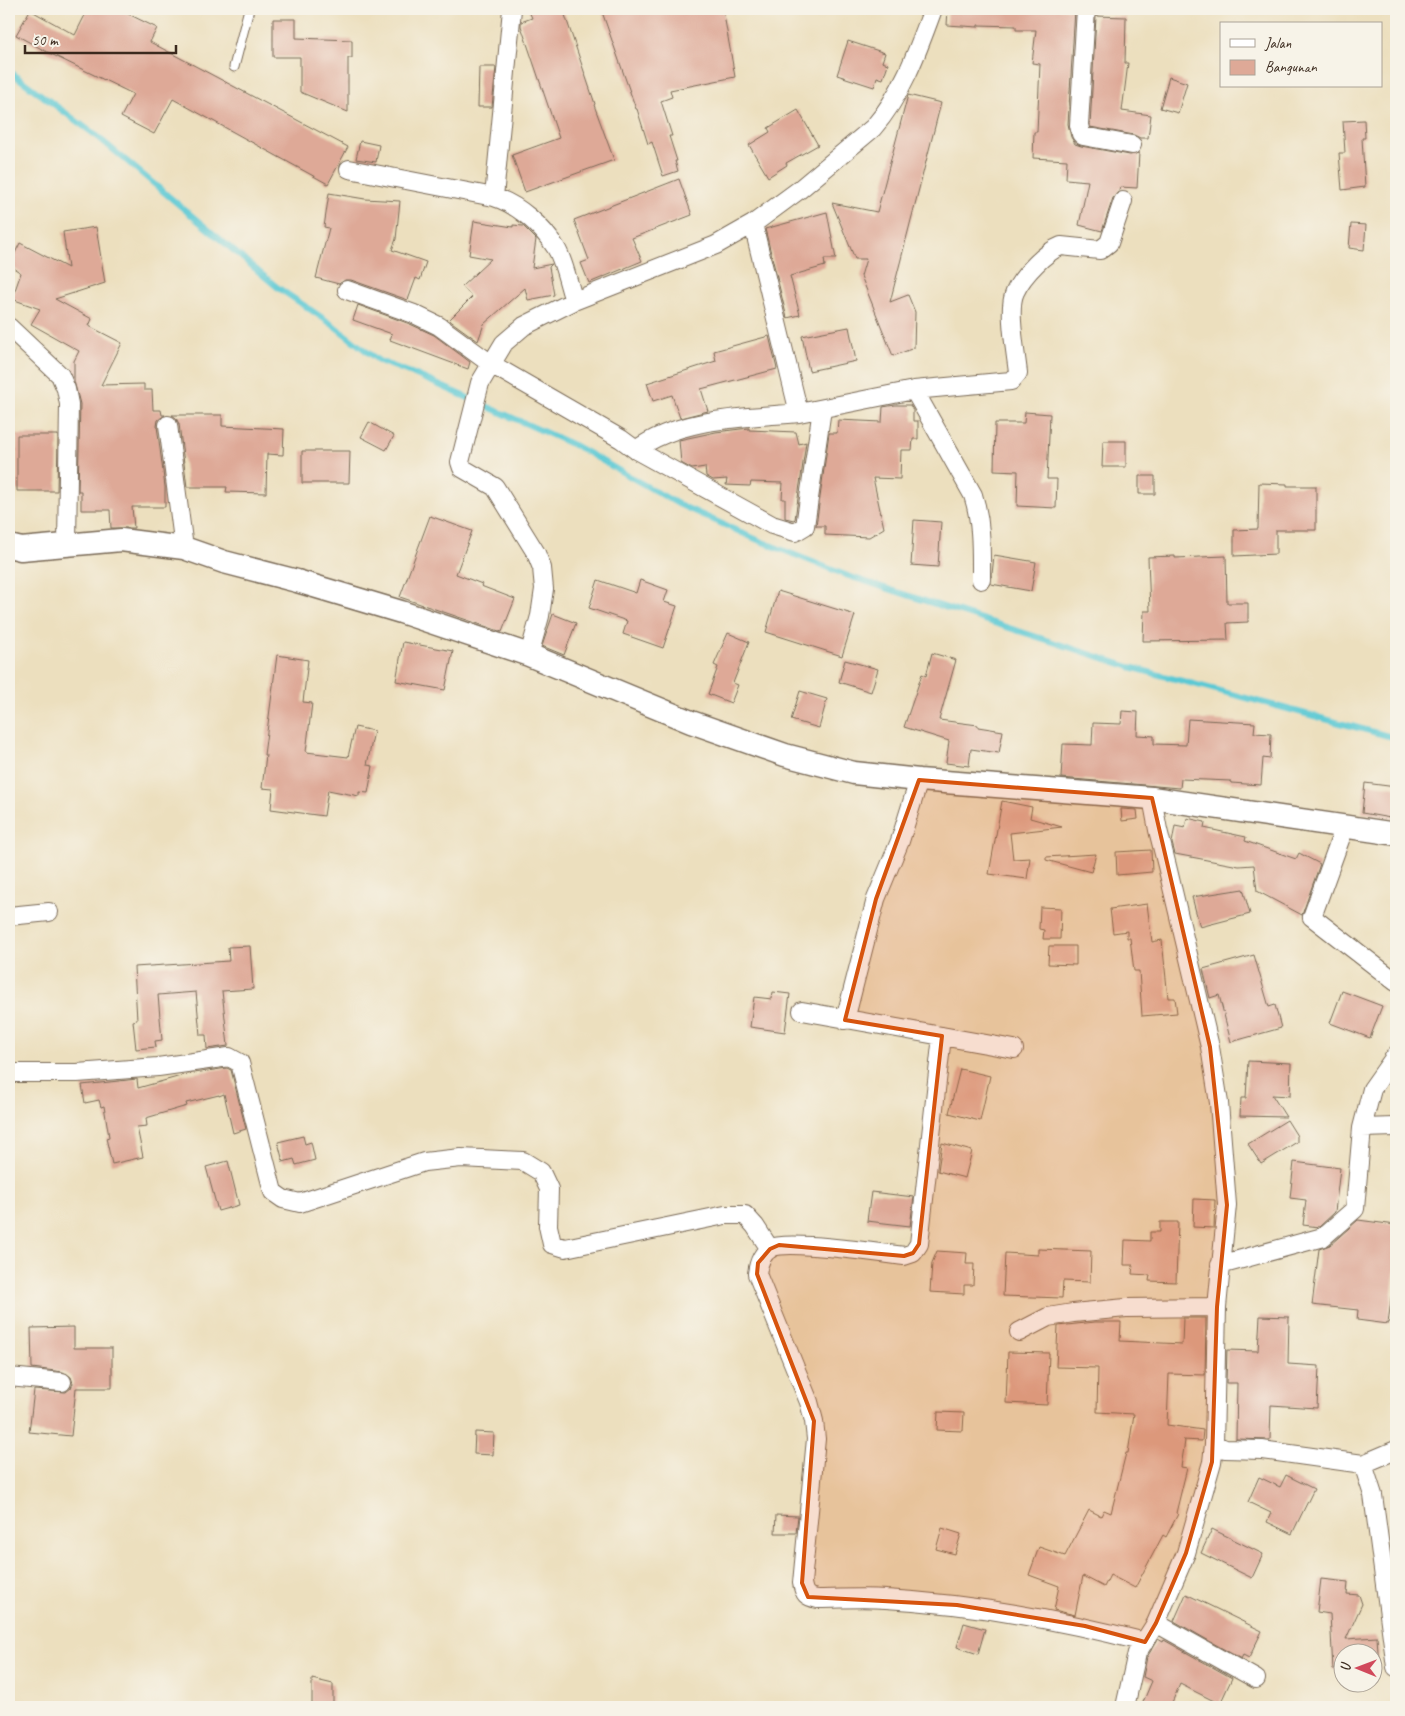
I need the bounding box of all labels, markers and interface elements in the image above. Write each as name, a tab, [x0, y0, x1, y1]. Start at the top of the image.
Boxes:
scale bar	[25, 22, 176, 54]
legend	[1220, 22, 1382, 88]
text: 50 m	[32, 31, 59, 50]
text: Jalan	[1264, 34, 1292, 53]
text: Bangunan	[1265, 58, 1318, 77]
north arrow	[1332, 1644, 1382, 1694]
text: U	[1337, 1661, 1354, 1671]

